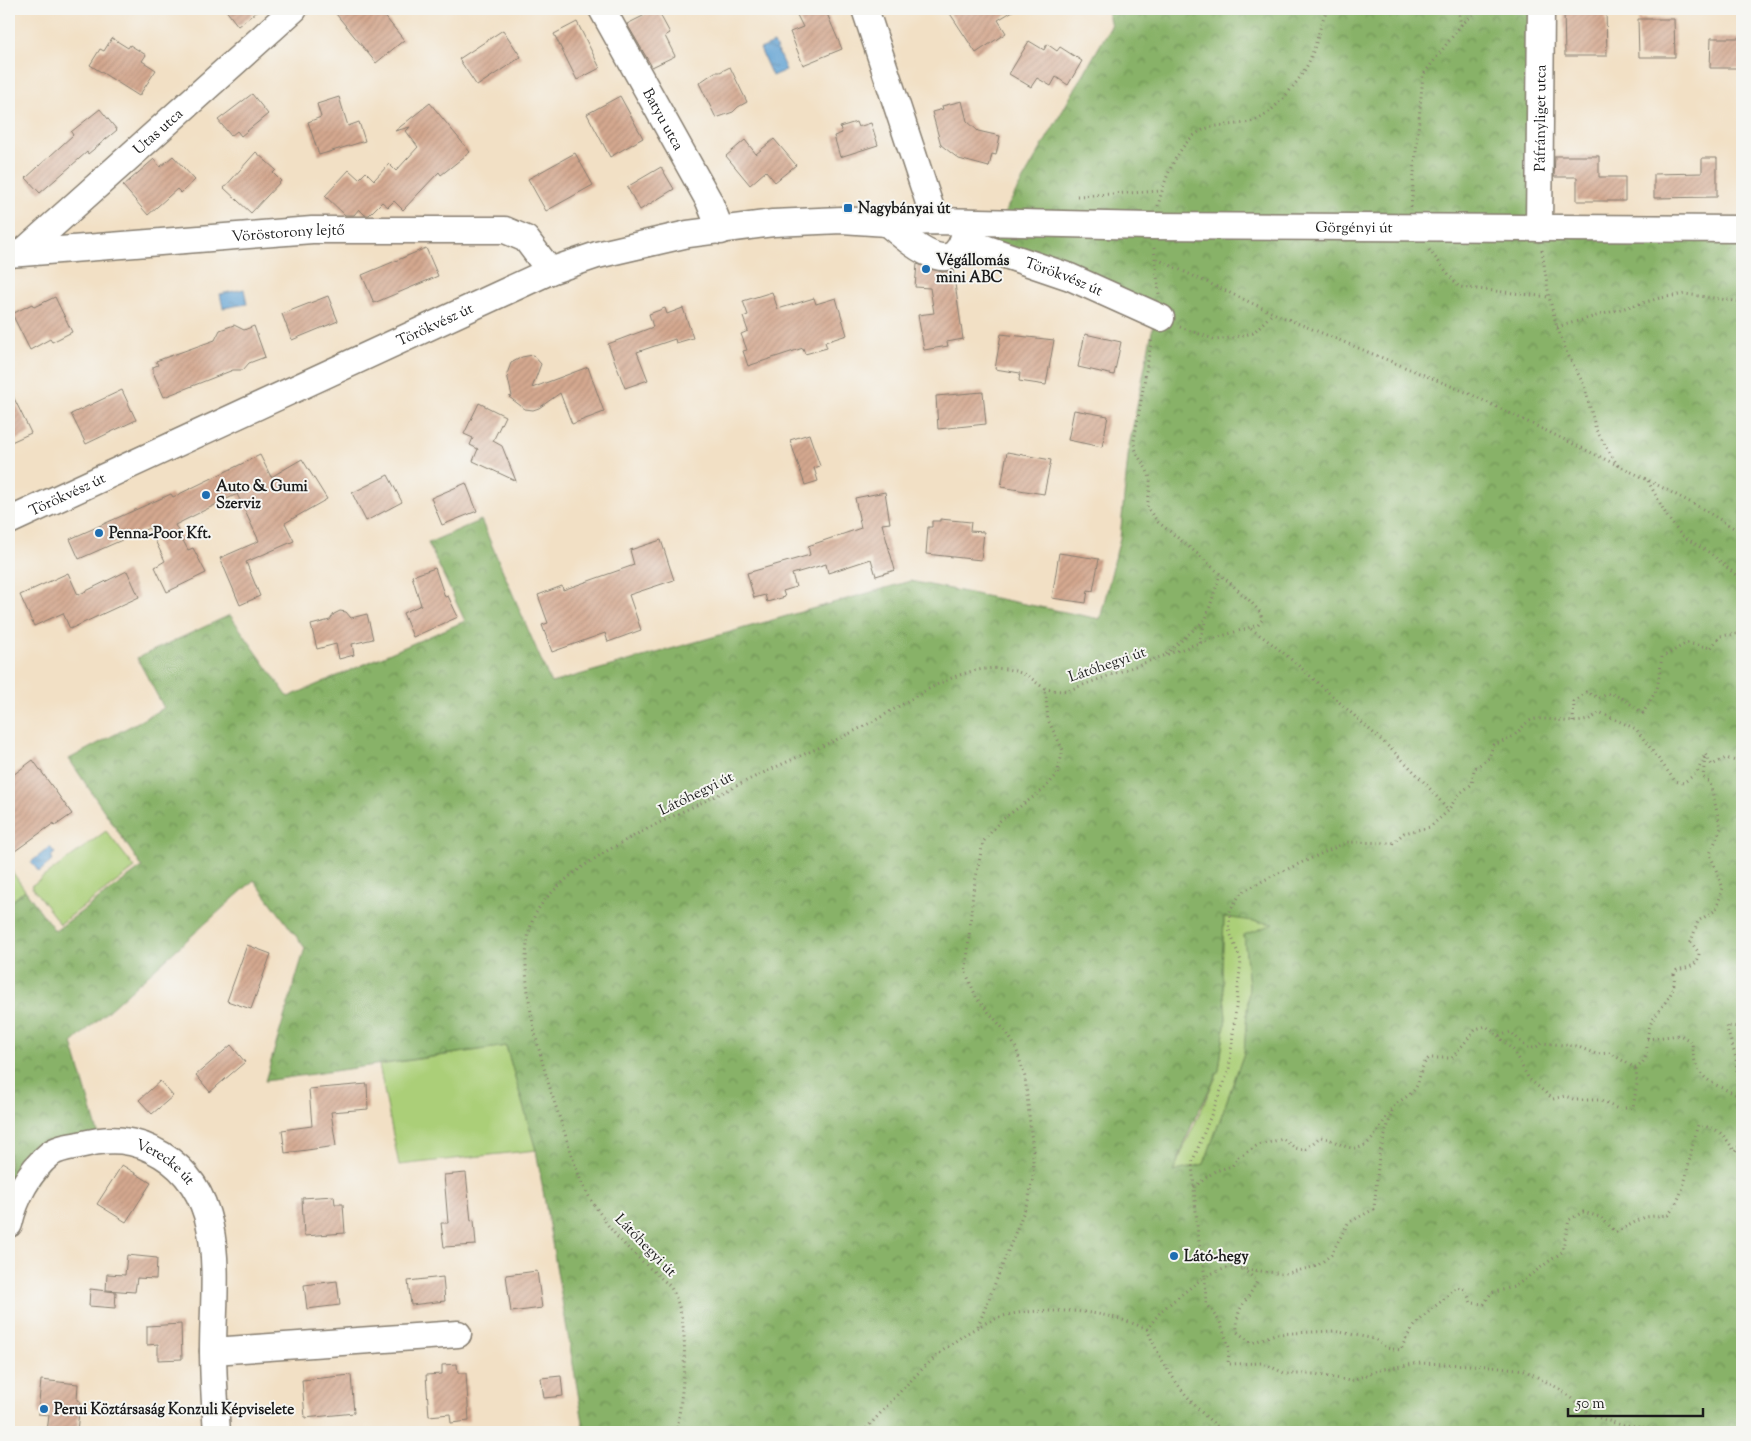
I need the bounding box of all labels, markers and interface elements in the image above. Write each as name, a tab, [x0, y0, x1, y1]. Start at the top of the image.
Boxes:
street label: Páfrányliget utca	[1531, 64, 1552, 172]
street label: Batyu utca	[636, 85, 688, 155]
street label: Utas utca	[129, 104, 188, 160]
place label: Nagybányai út	[858, 199, 951, 220]
marker: Nagybányai út	[842, 202, 854, 214]
street label: Görgényi út	[1315, 218, 1393, 239]
street label: Vöröstorony lejtő	[231, 221, 345, 248]
place label: Végállomás mini ABC	[936, 251, 1010, 289]
street label: Törökvész út	[1022, 253, 1106, 302]
marker: Végállomás mini ABC	[920, 263, 932, 275]
street label: Törökvész út	[394, 299, 477, 352]
street label: Törökvész út	[26, 469, 109, 522]
place label: Auto & Gumi Szerviz	[216, 477, 309, 515]
marker: Auto & Gumi Szerviz	[200, 489, 212, 501]
place label: Penna-Poor Kft.	[109, 524, 212, 545]
marker: Penna-Poor Kft.	[93, 527, 105, 539]
street label: Látóhegyi út	[1066, 642, 1149, 688]
street label: Látóhegyi út	[656, 767, 738, 821]
street label: Verecke út	[133, 1135, 199, 1190]
street label: Látóhegyi út	[609, 1210, 681, 1282]
place label: Látó-hegy	[1184, 1247, 1249, 1268]
marker: Látó-hegy	[1168, 1250, 1180, 1262]
scale bar	[1568, 1386, 1704, 1418]
text: 50 m	[1575, 1394, 1605, 1415]
place label: Perui Köztársaság Konzuli Képviselete	[54, 1400, 294, 1421]
marker: Perui Köztársaság Konzuli Képviselete	[38, 1403, 50, 1415]

